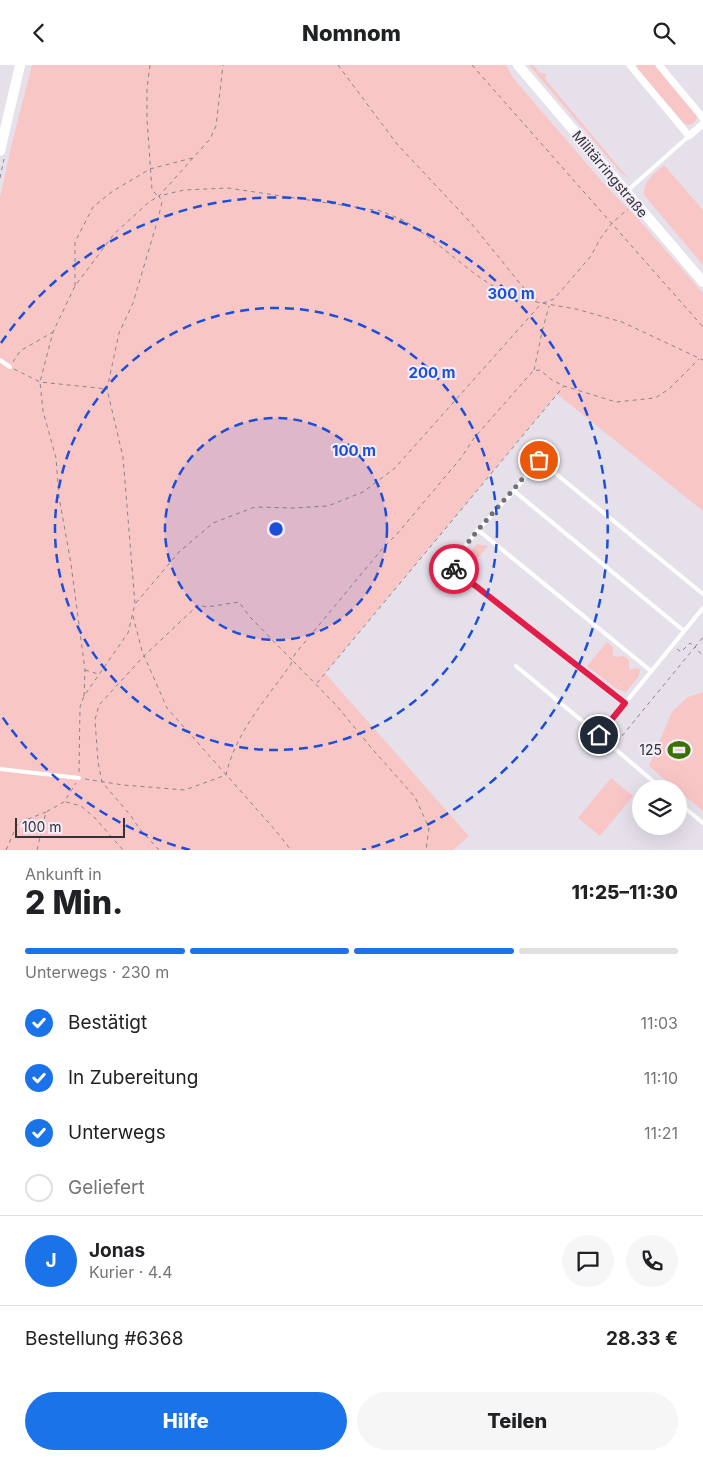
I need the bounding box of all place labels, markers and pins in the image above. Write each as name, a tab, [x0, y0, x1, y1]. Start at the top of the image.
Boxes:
pin	[518, 439, 560, 481]
centre of rings	[267, 520, 285, 538]
pin	[578, 714, 620, 756]
sports icon: 125	[666, 737, 692, 763]
place label: 125	[639, 741, 662, 758]

